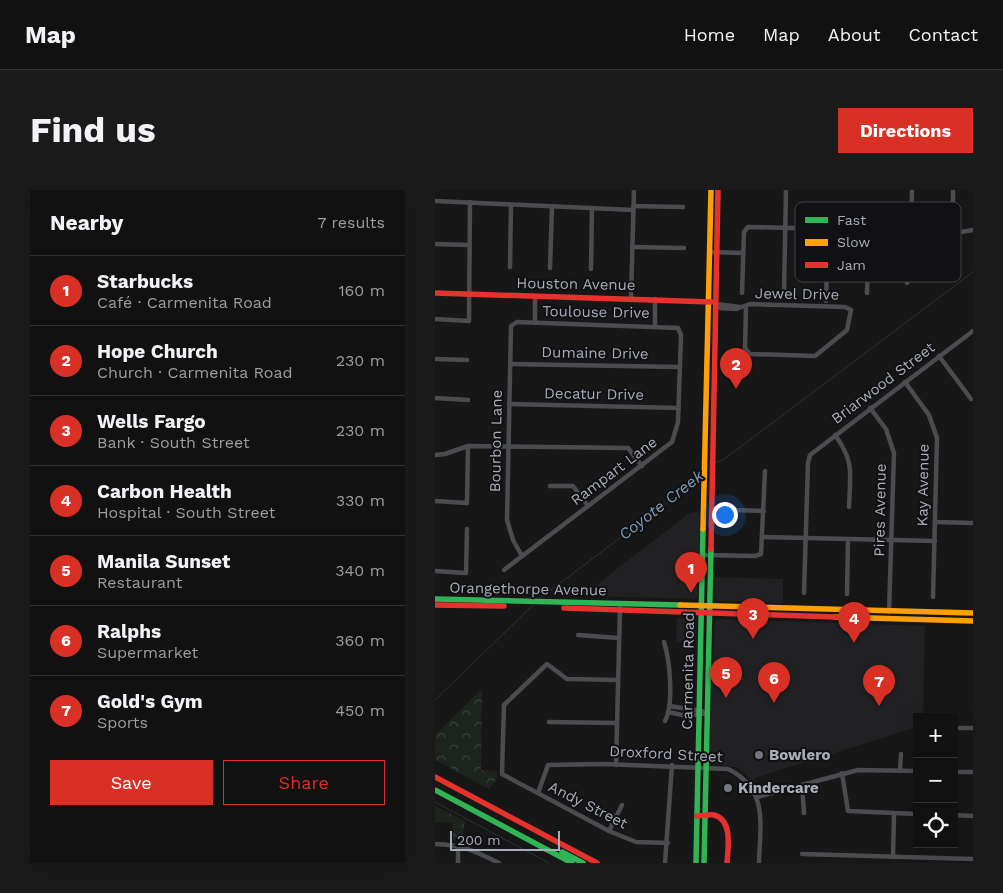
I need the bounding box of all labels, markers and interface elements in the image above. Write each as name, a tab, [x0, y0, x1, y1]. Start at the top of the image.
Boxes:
text: Map	[25, 21, 76, 49]
text: Home	[684, 24, 735, 45]
text: Map	[763, 24, 800, 45]
text: About	[828, 24, 880, 45]
text: Contact	[908, 24, 978, 45]
button: Directions	[838, 108, 973, 153]
text: Find us	[30, 109, 156, 151]
legend	[795, 202, 961, 282]
text: Nearby	[50, 210, 123, 235]
text: Fast	[837, 212, 866, 228]
text: 7 results	[318, 213, 385, 232]
text: Slow	[837, 234, 870, 250]
text: Jam	[837, 257, 866, 273]
text: Starbucks	[97, 270, 193, 293]
street label: Houston Avenue	[516, 274, 636, 294]
text: 1	[63, 281, 69, 300]
text: 160 m	[338, 281, 385, 300]
street label: Jewel Drive	[755, 284, 839, 304]
text: Café · Carmenita Road	[97, 293, 272, 312]
street label: Toulouse Drive	[542, 302, 650, 322]
street label: Briarwood Street	[828, 338, 939, 428]
text: Hope Church	[97, 340, 218, 363]
street label: Dumaine Drive	[541, 343, 649, 363]
pin: 2	[720, 348, 752, 389]
text: 2	[61, 351, 71, 370]
text: 230 m	[336, 351, 385, 370]
text: Church · Carmenita Road	[97, 363, 293, 382]
street label: Decatur Drive	[544, 384, 644, 404]
street label: Bourbon Lane	[486, 390, 506, 492]
text: Wells Fargo	[97, 410, 206, 433]
text: 3	[61, 421, 71, 440]
text: 230 m	[336, 421, 385, 440]
text: Bank · South Street	[97, 433, 250, 452]
street label: Rampart Lane	[567, 433, 661, 509]
street label: Kay Avenue	[913, 444, 933, 526]
street label: Pires Avenue	[870, 463, 890, 557]
water label: Coyote Creek	[615, 465, 708, 544]
text: Carbon Health	[97, 480, 232, 503]
text: 4	[61, 491, 71, 510]
text: 330 m	[336, 491, 385, 510]
your location	[712, 502, 738, 528]
text: Hospital · South Street	[97, 503, 276, 522]
text: Manila Sunset	[97, 550, 230, 573]
pin: 1	[675, 552, 707, 593]
text: 5	[61, 561, 71, 580]
text: 340 m	[335, 561, 385, 580]
text: Restaurant	[97, 573, 183, 592]
street label: Orangethorpe Avenue	[449, 579, 607, 599]
pin: 3	[737, 598, 769, 639]
pin: 4	[838, 602, 870, 643]
street label: Carmenita Road	[678, 612, 698, 730]
text: Ralphs	[97, 620, 161, 643]
text: 6	[61, 631, 71, 650]
text: 360 m	[335, 631, 385, 650]
text: Supermarket	[97, 643, 198, 662]
pin: 5	[710, 657, 742, 698]
pin: 6	[758, 662, 790, 703]
pin: 7	[863, 665, 895, 706]
text: Gold's Gym	[97, 690, 203, 713]
text: 7	[61, 701, 71, 720]
text: 450 m	[335, 701, 385, 720]
text: Sports	[97, 713, 148, 732]
map controls	[913, 713, 958, 848]
button: +	[913, 713, 958, 758]
street label: Droxford Street	[609, 742, 724, 766]
place label: Bowlero	[769, 746, 830, 764]
marker: Bowlero	[753, 749, 765, 761]
button: −	[913, 758, 958, 803]
button: Save	[50, 760, 213, 805]
button: Share	[223, 760, 385, 805]
street label: Andy Street	[545, 777, 631, 833]
place label: Kindercare	[738, 779, 819, 797]
marker: Kindercare	[722, 782, 734, 794]
button: locate	[913, 803, 958, 848]
scale bar	[450, 828, 560, 851]
text: 200 m	[457, 832, 501, 848]

